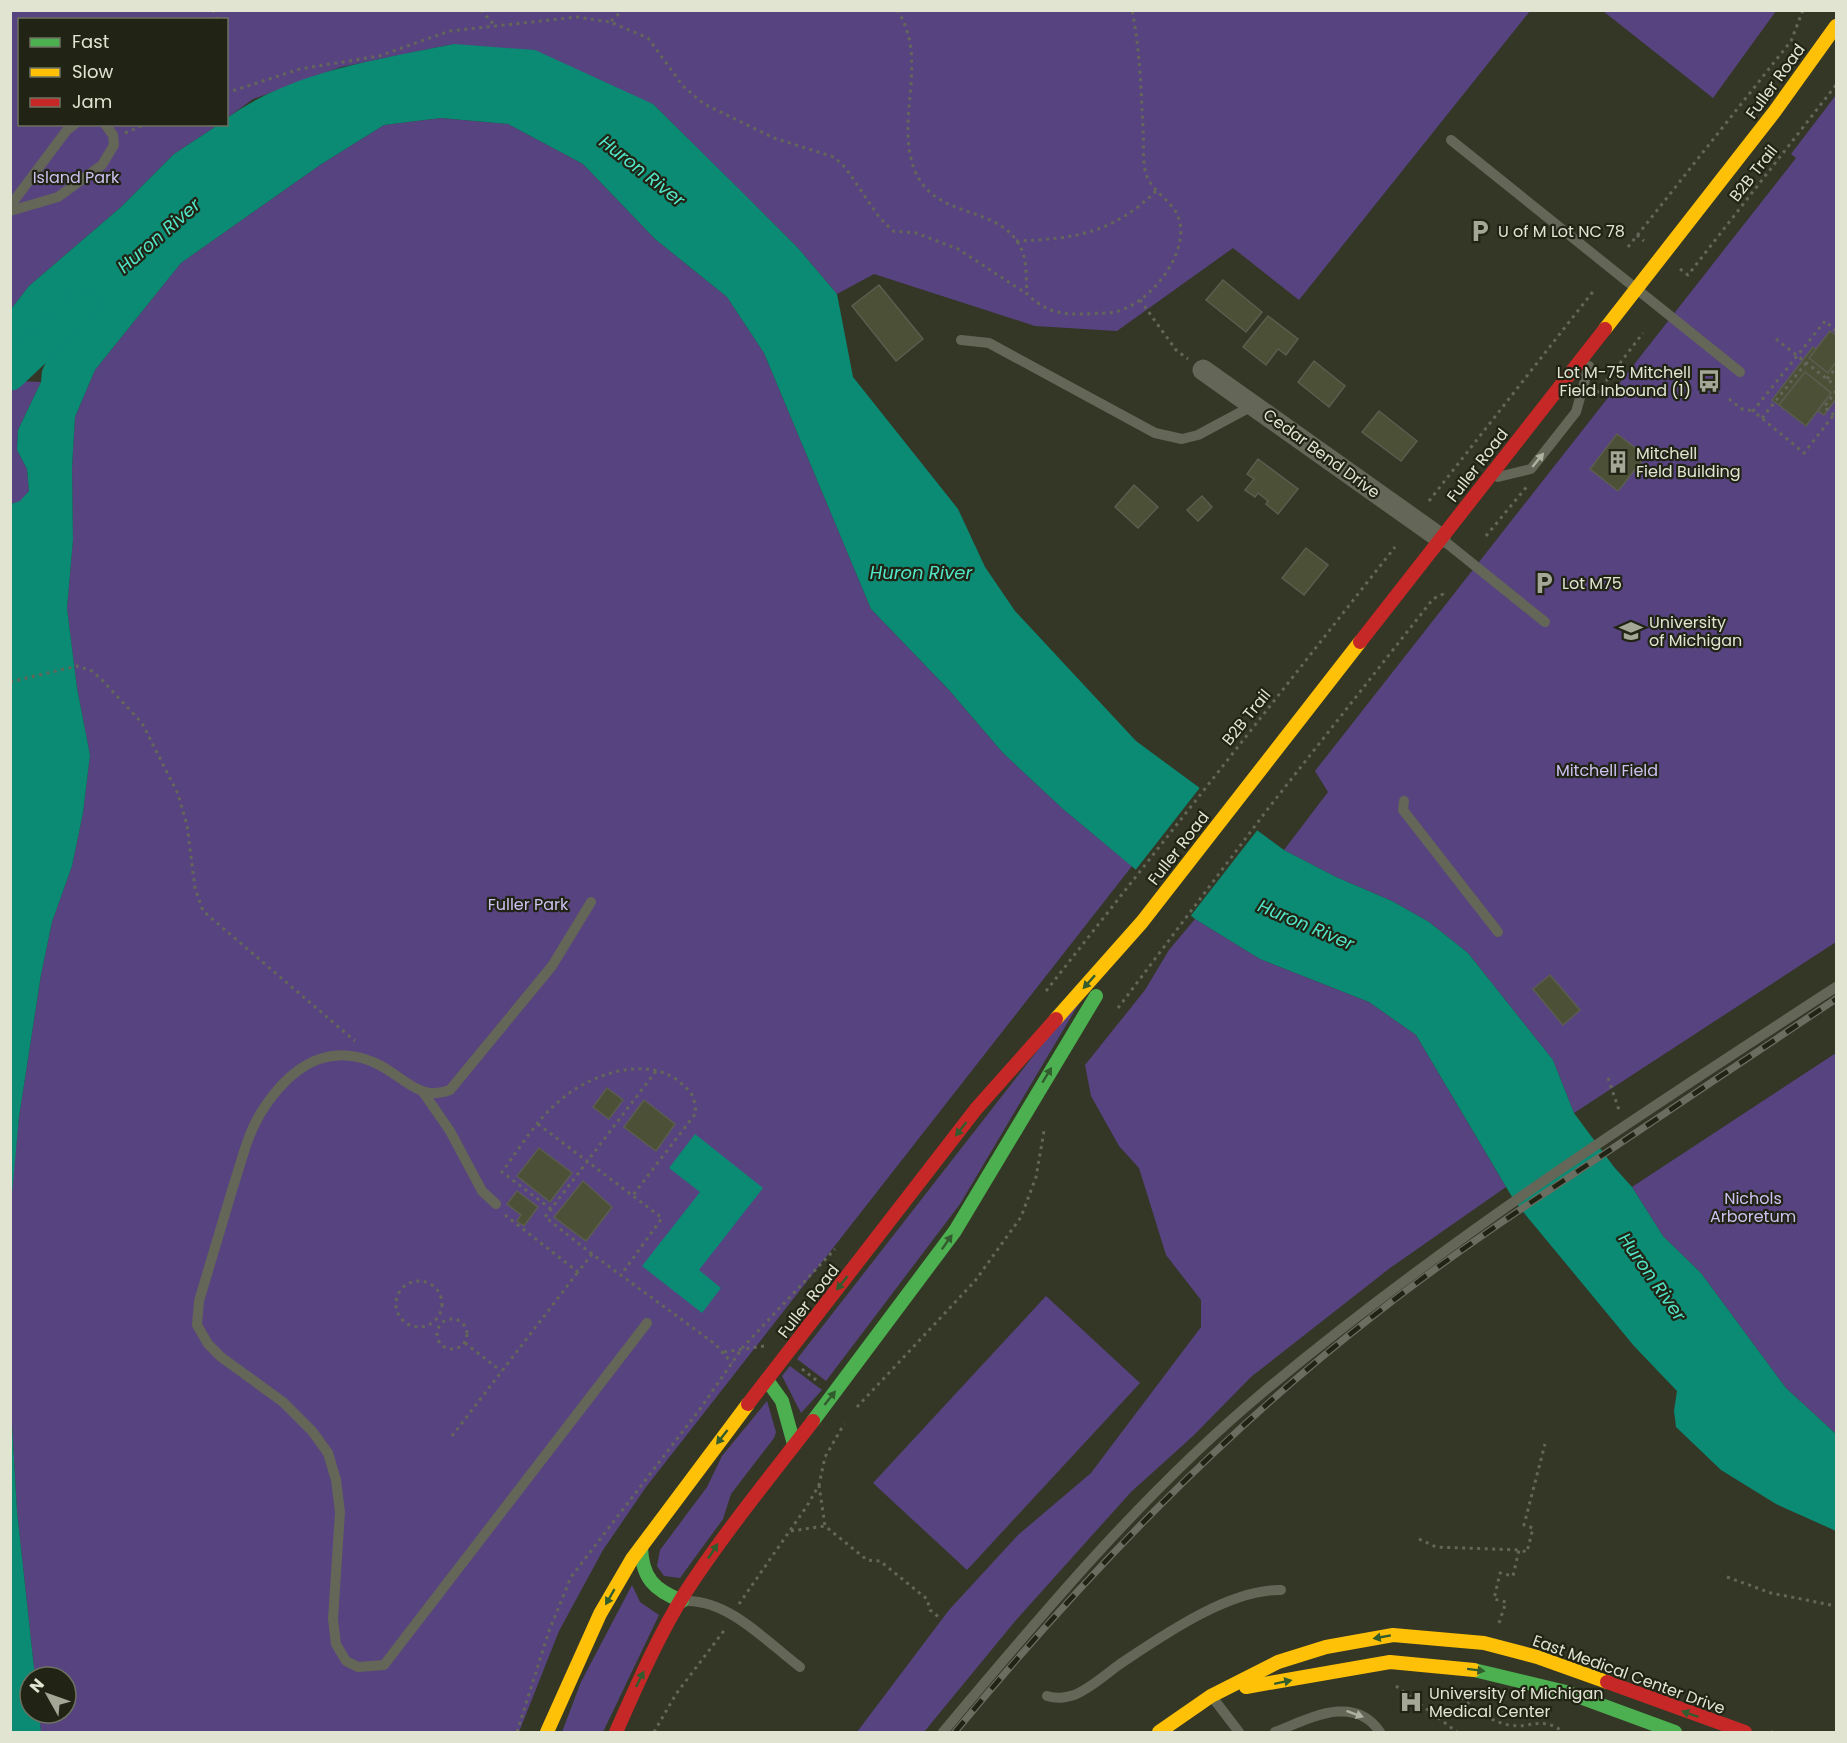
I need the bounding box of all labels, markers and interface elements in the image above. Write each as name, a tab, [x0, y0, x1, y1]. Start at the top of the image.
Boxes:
legend	[18, 18, 228, 126]
text: Fast	[72, 29, 109, 54]
street label: Fuller Road	[1740, 39, 1811, 124]
text: Slow	[72, 59, 114, 84]
text: Jam	[72, 89, 112, 114]
water label: Huron River	[594, 129, 691, 213]
street label: B2B Trail	[1724, 140, 1783, 207]
park label: Island Park	[33, 166, 120, 189]
water label: Huron River	[112, 192, 206, 279]
parking icon: U of M Lot NC 78	[1467, 218, 1493, 244]
place label: U of M Lot NC 78	[1498, 220, 1625, 243]
place label: Lot M-75 Mitchell Field Inbound (1)	[1557, 361, 1691, 402]
bus stop icon: Lot M-75 Mitchell Field Inbound (1)	[1696, 368, 1722, 394]
street label: Cedar Bend Drive	[1259, 403, 1385, 504]
street label: Fuller Road	[1441, 424, 1514, 507]
place label: Mitchell Field Building	[1636, 442, 1741, 483]
building icon: Mitchell Field Building	[1605, 449, 1631, 475]
one-way arrow	[1532, 452, 1545, 468]
water label: Huron River	[870, 560, 973, 585]
parking icon: Lot M75	[1531, 570, 1557, 596]
place label: Lot M75	[1562, 572, 1622, 595]
place label: University of Michigan	[1649, 611, 1742, 652]
school or university icon: University of Michigan	[1618, 618, 1644, 644]
street label: B2B Trail	[1217, 684, 1276, 750]
park label: Mitchell Field	[1556, 759, 1658, 782]
street label: Fuller Road	[1142, 807, 1215, 890]
park label: Fuller Park	[488, 893, 569, 916]
water label: Huron River	[1254, 893, 1359, 957]
one-way arrow	[1082, 974, 1096, 989]
one-way arrow	[1041, 1067, 1052, 1083]
one-way arrow	[955, 1120, 967, 1136]
park label: Nichols Arboretum	[1710, 1187, 1796, 1228]
water label: Huron River	[1613, 1228, 1693, 1327]
one-way arrow	[941, 1235, 953, 1251]
street label: Fuller Road	[772, 1260, 845, 1343]
one-way arrow	[836, 1275, 849, 1291]
one-way arrow	[824, 1390, 837, 1406]
one-way arrow	[716, 1429, 729, 1445]
one-way arrow	[707, 1544, 719, 1560]
one-way arrow	[605, 1589, 615, 1606]
street label: East Medical Center Drive	[1529, 1629, 1728, 1720]
one-way arrow	[1372, 1633, 1391, 1642]
north arrow	[18, 1665, 78, 1725]
one-way arrow	[1466, 1665, 1485, 1674]
one-way arrow	[635, 1671, 645, 1688]
text: N	[24, 1674, 50, 1698]
one-way arrow	[1274, 1677, 1292, 1687]
place label: University of Michigan Medical Center	[1429, 1682, 1603, 1723]
hospital icon: University of Michigan Medical Center	[1398, 1689, 1424, 1715]
one-way arrow	[1681, 1708, 1699, 1718]
one-way arrow	[1346, 1709, 1364, 1719]

